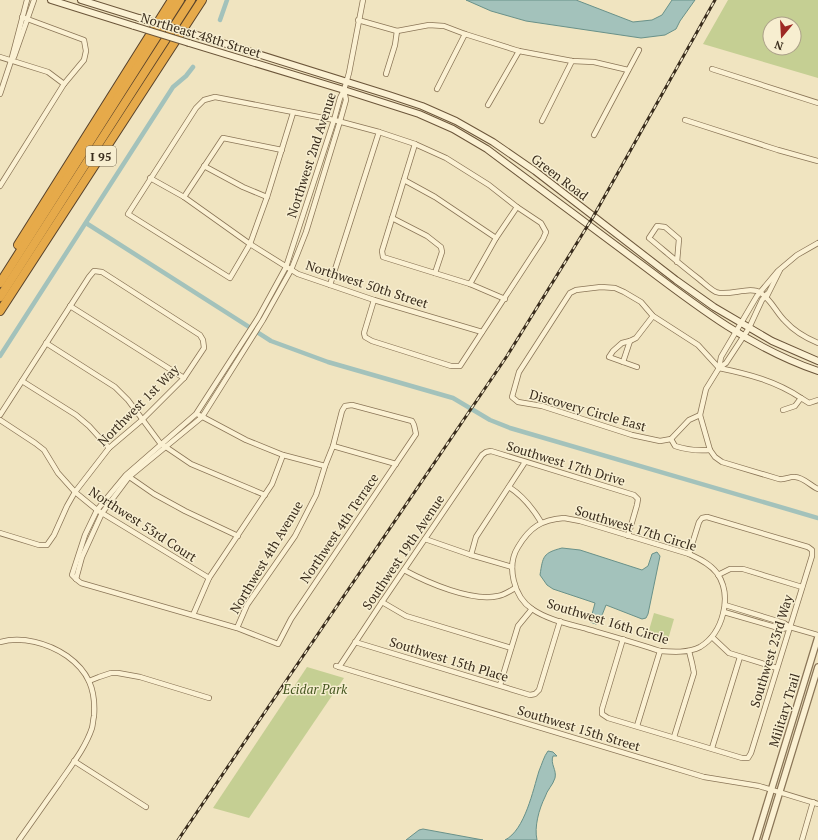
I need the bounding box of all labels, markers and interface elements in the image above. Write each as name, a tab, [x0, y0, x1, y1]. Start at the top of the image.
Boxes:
street label: Northeast 48th Street	[139, 8, 264, 62]
north arrow	[762, 16, 802, 56]
text: N	[772, 37, 785, 53]
street label: Northwest 2nd Avenue	[282, 90, 340, 220]
road number: I 95	[86, 146, 116, 166]
street label: Green Road	[528, 150, 592, 204]
street label: Northwest 50th Street	[303, 256, 431, 312]
street label: Northwest 1st Way	[93, 360, 183, 450]
street label: Discovery Circle East	[527, 385, 649, 435]
street label: Southwest 17th Drive	[504, 436, 628, 490]
street label: Northwest 4th Terrace	[296, 470, 382, 586]
street label: Northwest 53rd Court	[86, 482, 201, 566]
street label: Southwest 19th Avenue	[358, 491, 448, 613]
street label: Northwest 4th Avenue	[225, 497, 307, 617]
street label: Southwest 17th Circle	[573, 501, 699, 555]
street label: Southwest 23rd Way	[745, 592, 797, 710]
street label: Southwest 16th Circle	[545, 594, 671, 648]
street label: Southwest 15th Place	[387, 632, 511, 686]
street label: Military Trail	[764, 671, 804, 749]
park label: Ecidar Park	[282, 680, 348, 698]
street label: Southwest 15th Street	[515, 701, 643, 755]

